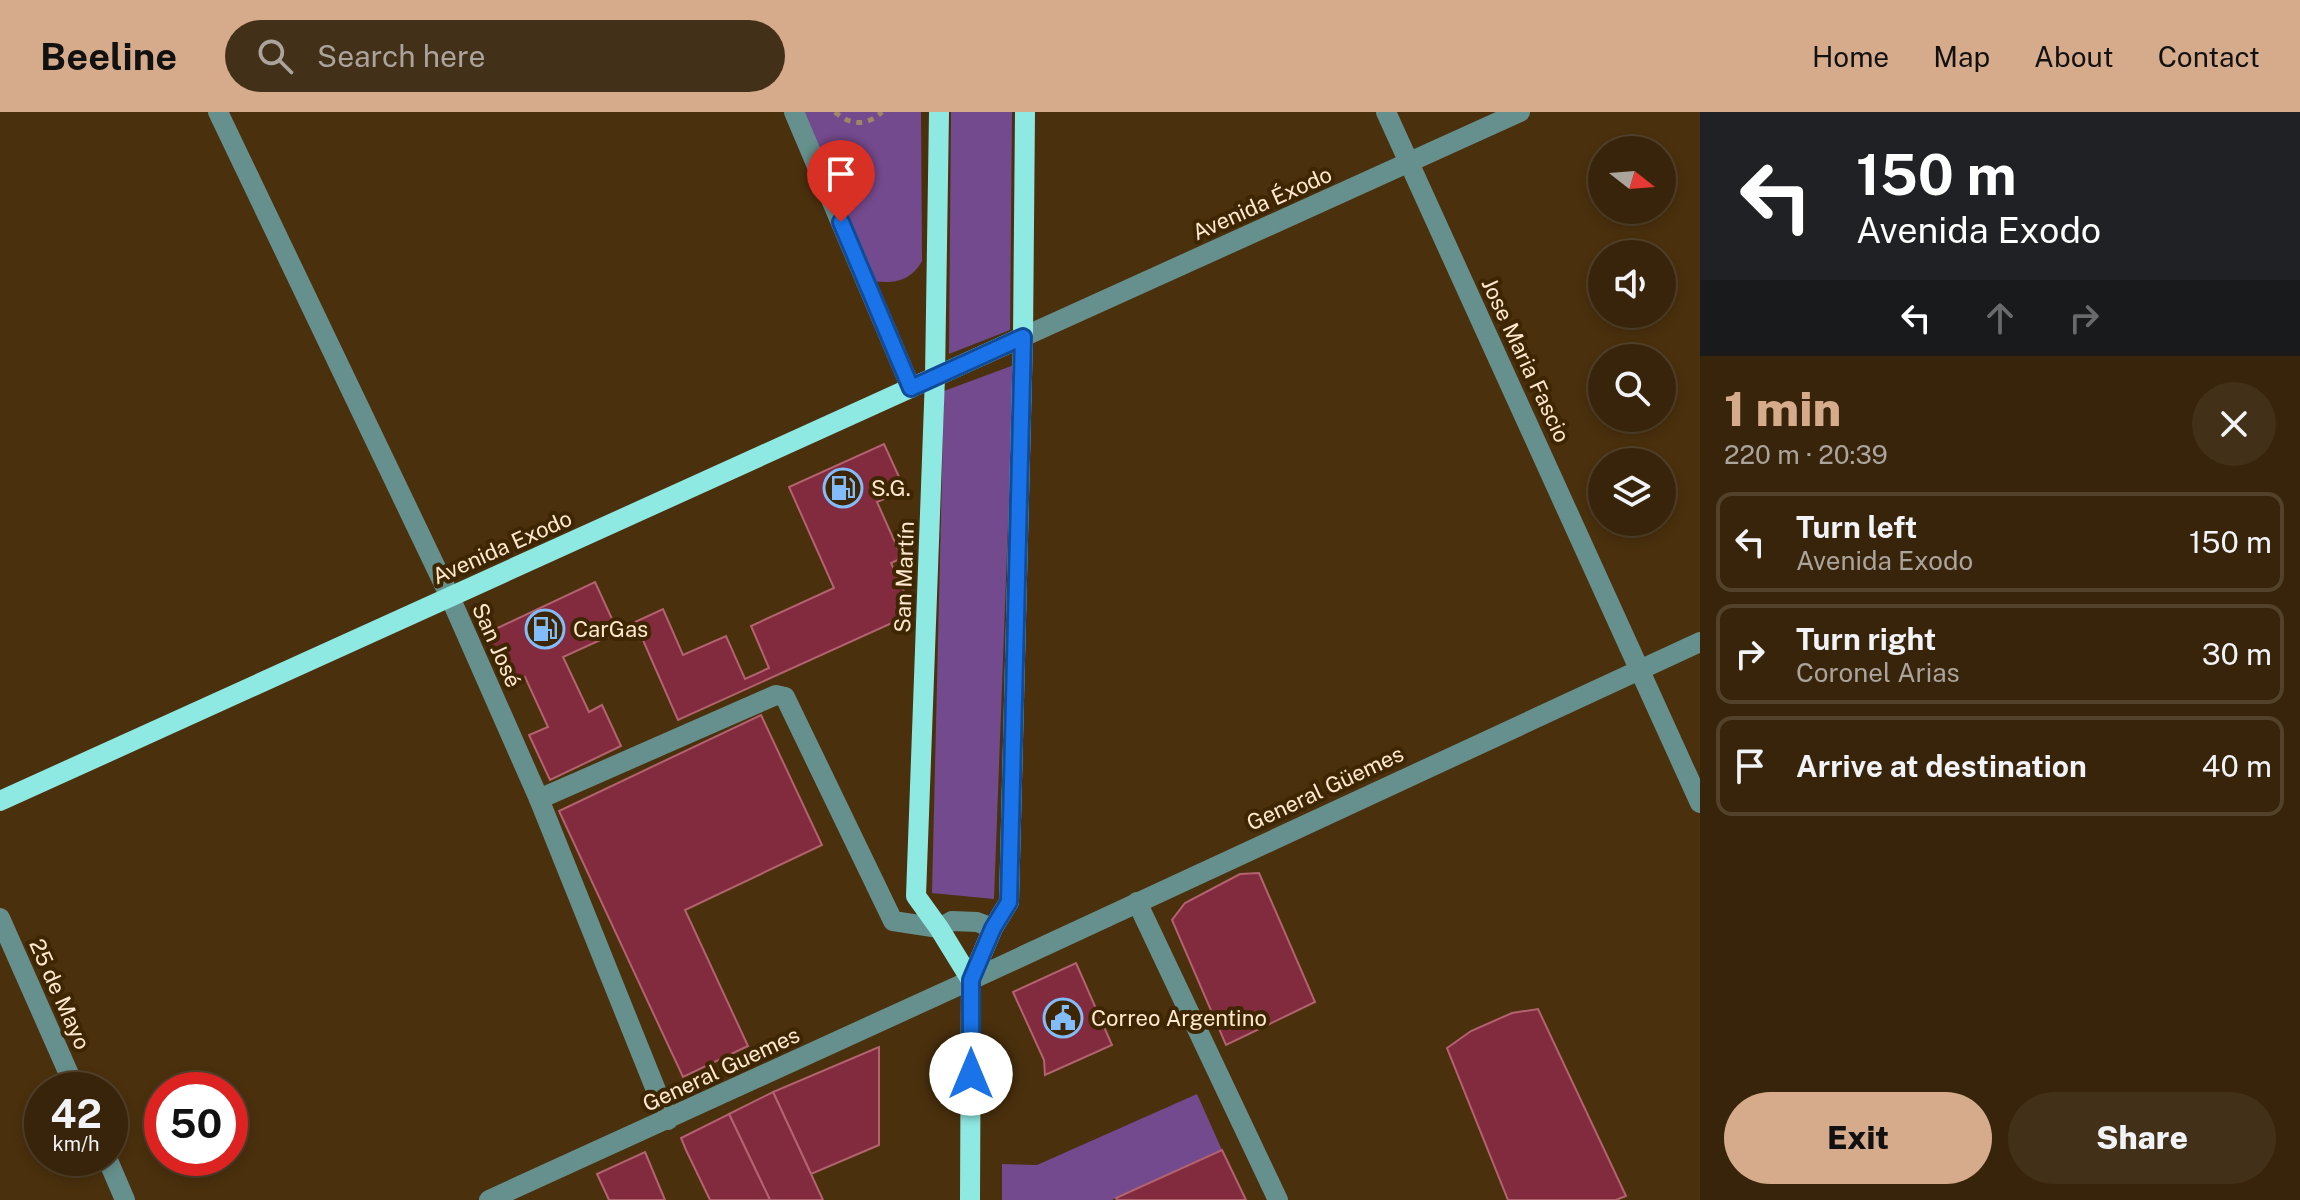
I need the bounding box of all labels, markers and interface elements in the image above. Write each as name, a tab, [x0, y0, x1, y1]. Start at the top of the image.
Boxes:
search box	[225, 20, 785, 92]
text: Beeline	[40, 34, 177, 79]
icon: search	[253, 34, 297, 78]
text: Search here	[317, 38, 486, 74]
text: Home	[1812, 40, 1889, 73]
text: Map	[1933, 40, 1990, 73]
text: About	[2034, 40, 2114, 73]
text: Contact	[2158, 40, 2260, 73]
north arrow	[1588, 136, 1676, 224]
map controls	[1588, 136, 1676, 536]
pin	[807, 140, 875, 222]
text: 150 m	[1856, 142, 2017, 208]
icon: left	[1724, 144, 1828, 248]
icon: arrive	[819, 152, 863, 196]
street label: Avenida Éxodo	[1188, 161, 1336, 245]
text: Avenida Exodo	[1856, 209, 2101, 251]
button: sound	[1588, 240, 1676, 328]
street label: Jose Maria Fascio	[1476, 274, 1576, 446]
icon: left	[1894, 296, 1938, 340]
icon: ahead	[1978, 296, 2022, 340]
icon: right	[2062, 296, 2106, 340]
button: search	[1588, 344, 1676, 432]
text: 1 min	[1724, 380, 1841, 437]
button: close	[2192, 382, 2276, 466]
text: 220 m · 20:39	[1724, 439, 1888, 470]
button: layers	[1588, 448, 1676, 536]
fuel station icon: S.G.	[822, 467, 864, 509]
place label: S.G.	[871, 475, 911, 501]
street label: Avenida Exodo	[428, 505, 576, 589]
text: Turn left	[1796, 509, 1917, 545]
icon: left	[1728, 520, 1772, 564]
street label: San Martín	[889, 521, 919, 633]
text: 150 m	[2189, 524, 2272, 560]
text: Avenida Exodo	[1796, 545, 1973, 576]
street label: San José	[467, 599, 527, 691]
fuel station icon: CarGas	[524, 608, 566, 650]
place label: CarGas	[573, 616, 648, 642]
text: Turn right	[1796, 621, 1936, 657]
icon: right	[1728, 632, 1772, 676]
text: 30 m	[2202, 636, 2272, 672]
text: Coronel Arias	[1796, 657, 1960, 688]
street label: General Güemes	[1242, 740, 1408, 836]
icon: arrive	[1728, 744, 1772, 788]
text: Arrive at destination	[1796, 748, 2087, 784]
text: 40 m	[2202, 748, 2272, 784]
street label: 25 de Mayo	[24, 935, 96, 1053]
public building icon: Correo Argentino	[1042, 997, 1084, 1039]
place label: Correo Argentino	[1091, 1005, 1267, 1031]
street label: General Guemes	[638, 1021, 804, 1117]
position arrow	[929, 1032, 1013, 1116]
speed limit sign: 50	[144, 1072, 248, 1176]
text: 42	[50, 1090, 102, 1137]
button: Exit	[1724, 1092, 1992, 1184]
button: Share	[2008, 1092, 2276, 1184]
text: km/h	[52, 1132, 100, 1156]

